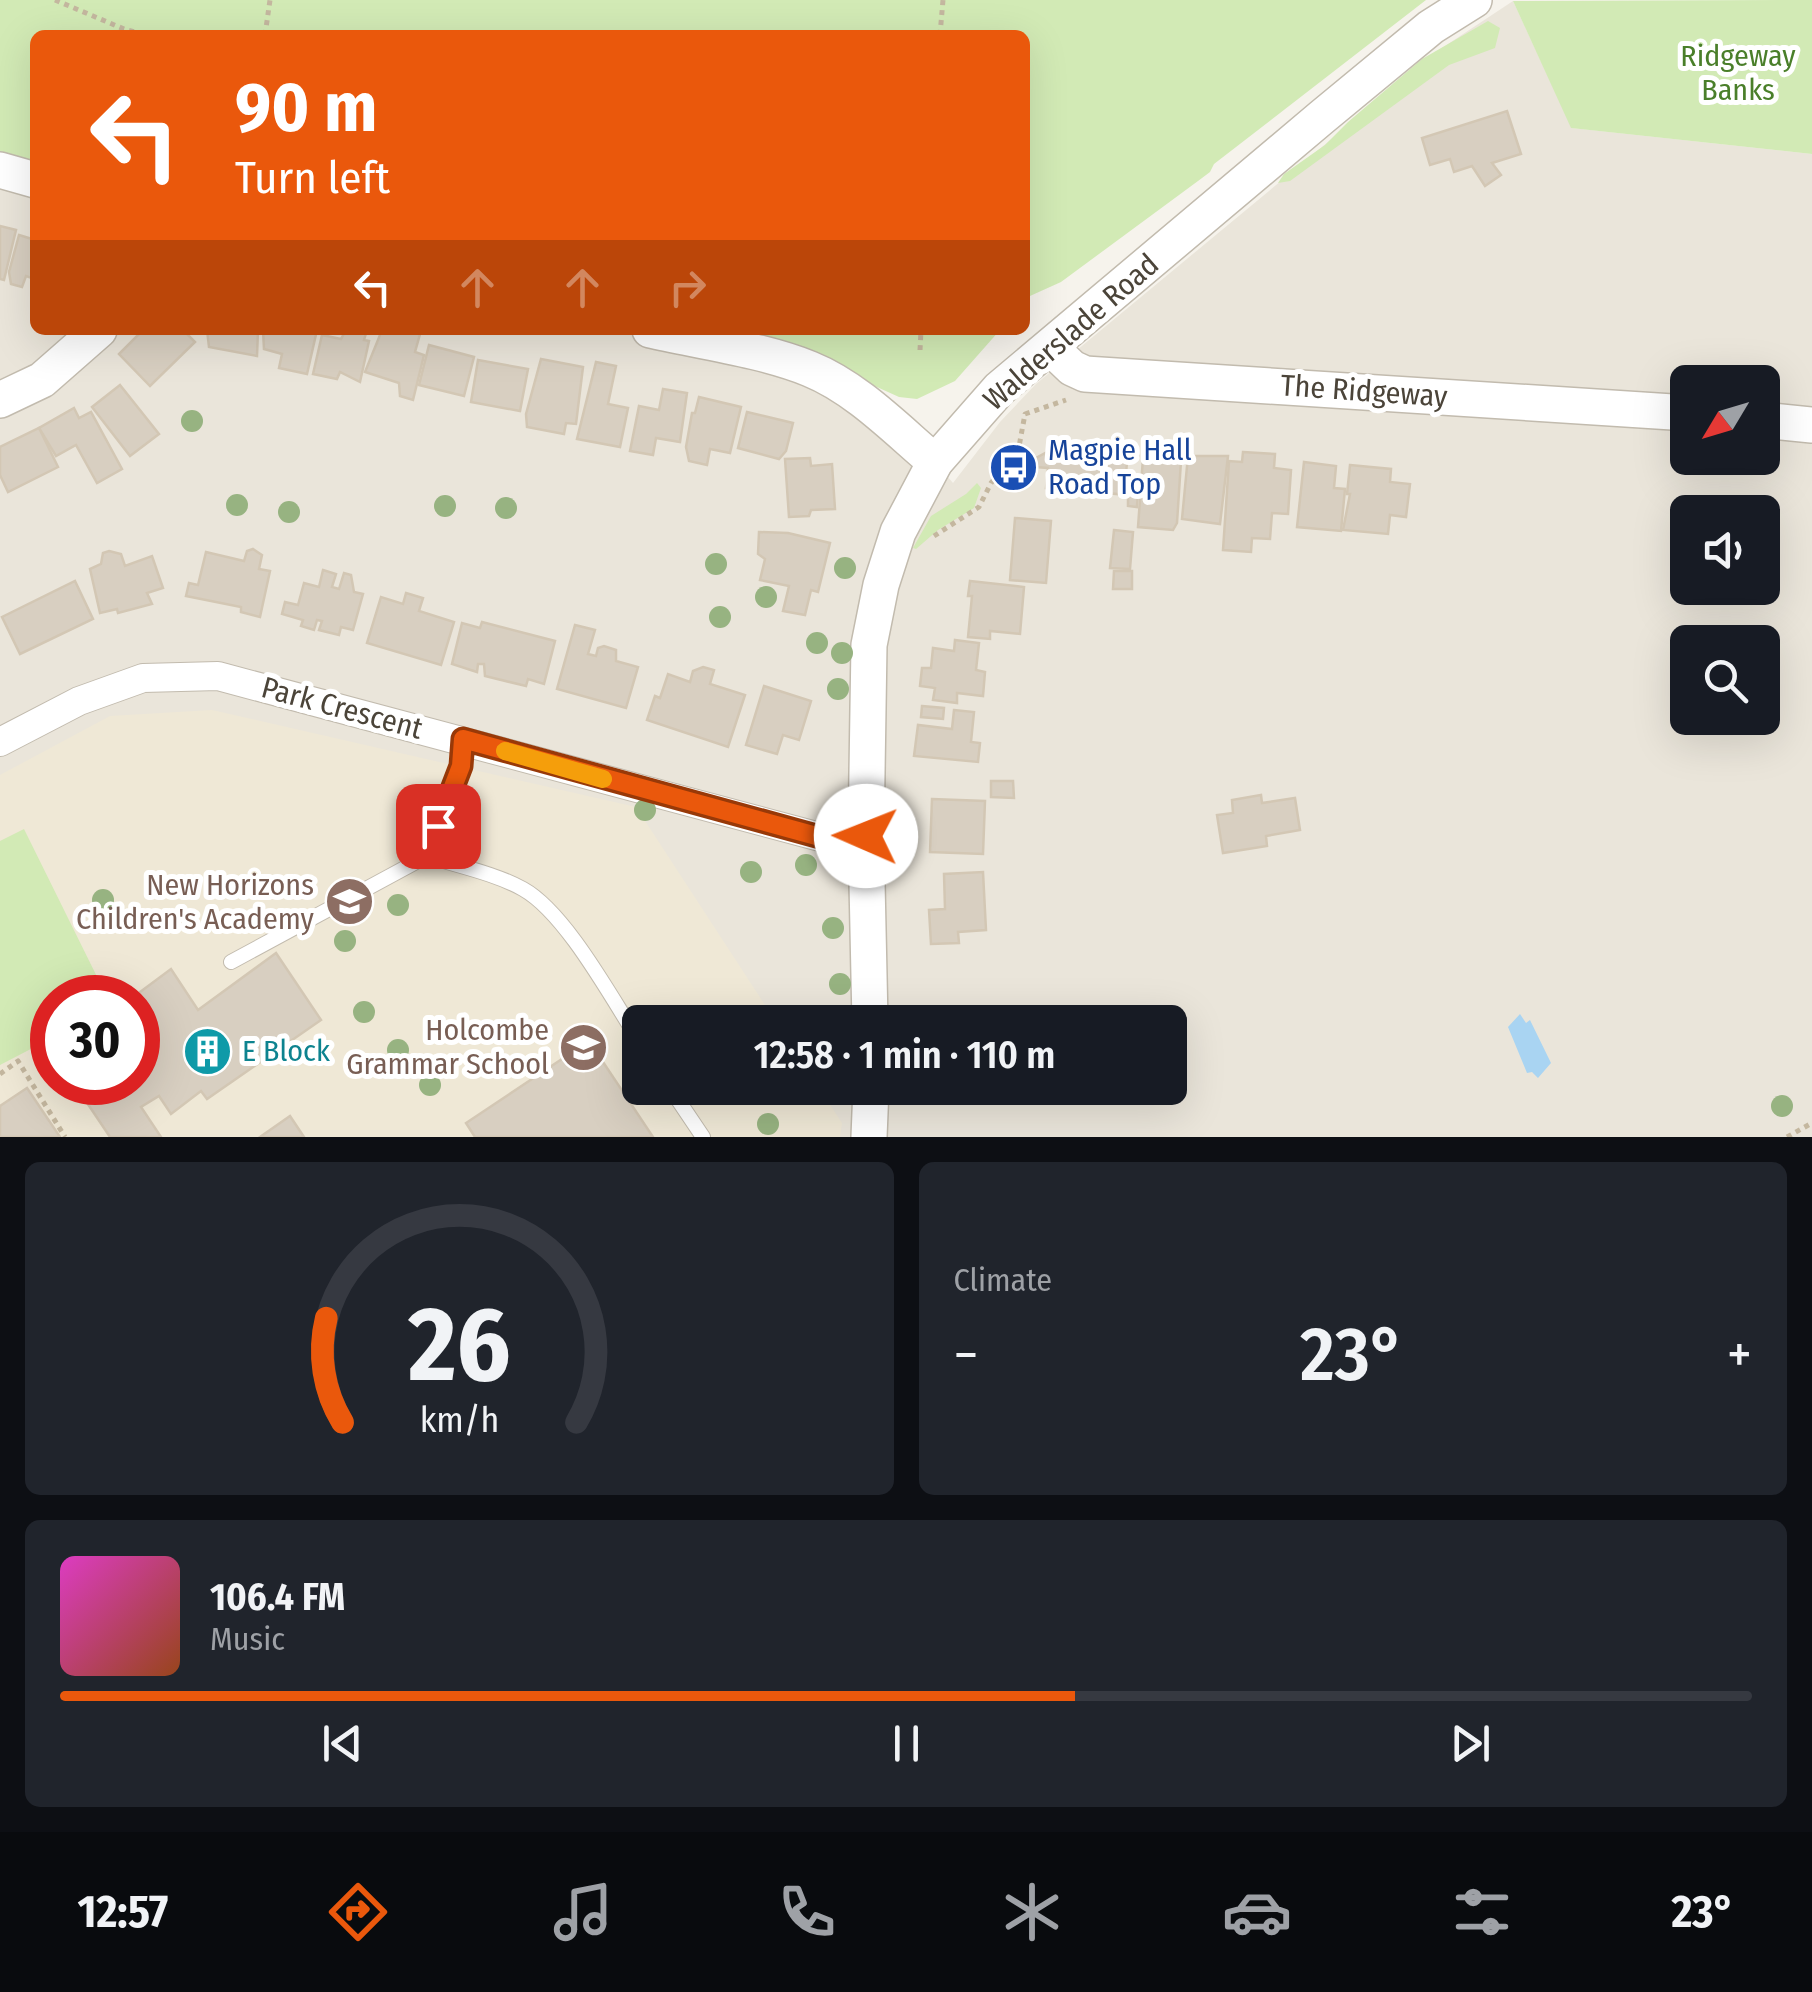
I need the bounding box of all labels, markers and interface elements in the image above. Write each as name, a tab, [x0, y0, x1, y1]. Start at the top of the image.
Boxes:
park label: Ridgeway Banks	[1680, 38, 1796, 108]
text: 90 m	[235, 66, 377, 150]
icon: left	[70, 70, 200, 200]
text: Turn left	[235, 151, 390, 205]
street label: Walderslade Road	[976, 246, 1166, 418]
icon: left	[345, 260, 400, 315]
icon: ahead	[450, 260, 505, 315]
icon: ahead	[555, 260, 610, 315]
icon: right	[660, 260, 715, 315]
north arrow	[1670, 365, 1780, 475]
map controls	[1670, 365, 1780, 735]
street label: The Ridgeway	[1280, 367, 1449, 415]
place label: Magpie Hall Road Top	[1048, 432, 1192, 502]
bus stop icon: Magpie Hall Road Top	[987, 441, 1039, 493]
button: sound	[1670, 495, 1780, 605]
button: search	[1670, 625, 1780, 735]
street label: Park Crescent	[258, 669, 427, 747]
pin	[396, 784, 481, 869]
position arrow	[814, 784, 918, 888]
icon: arrive	[411, 799, 466, 854]
place label: New Horizons Children's Academy	[76, 867, 315, 937]
school or university icon: New Horizons Children's Academy	[323, 876, 375, 928]
speed limit sign: 30	[30, 975, 160, 1105]
place label: Holcombe Grammar School	[346, 1012, 549, 1082]
school or university icon: Holcombe Grammar School	[558, 1021, 610, 1073]
building icon: E Block	[181, 1025, 233, 1077]
text: 12:58 · 1 min · 110 m	[754, 1032, 1055, 1078]
place label: E Block	[242, 1033, 330, 1069]
text: Climate	[954, 1261, 1052, 1299]
text: 26	[407, 1283, 511, 1408]
text: 23°	[1300, 1310, 1405, 1400]
text: −	[954, 1322, 978, 1388]
text: +	[1727, 1322, 1752, 1388]
text: km/h	[419, 1399, 499, 1441]
text: 106.4 FM	[210, 1574, 345, 1620]
text: Music	[210, 1620, 285, 1658]
icon: previous	[315, 1716, 370, 1771]
icon: pause	[879, 1716, 934, 1771]
icon: next	[1443, 1716, 1498, 1771]
icon: directions	[323, 1877, 393, 1947]
icon: music	[548, 1877, 618, 1947]
icon: phone	[772, 1877, 842, 1947]
icon: climate	[997, 1877, 1067, 1947]
icon: car	[1222, 1877, 1292, 1947]
icon: filters	[1447, 1877, 1517, 1947]
text: 12:57	[77, 1885, 168, 1939]
text: 23°	[1671, 1885, 1735, 1939]

